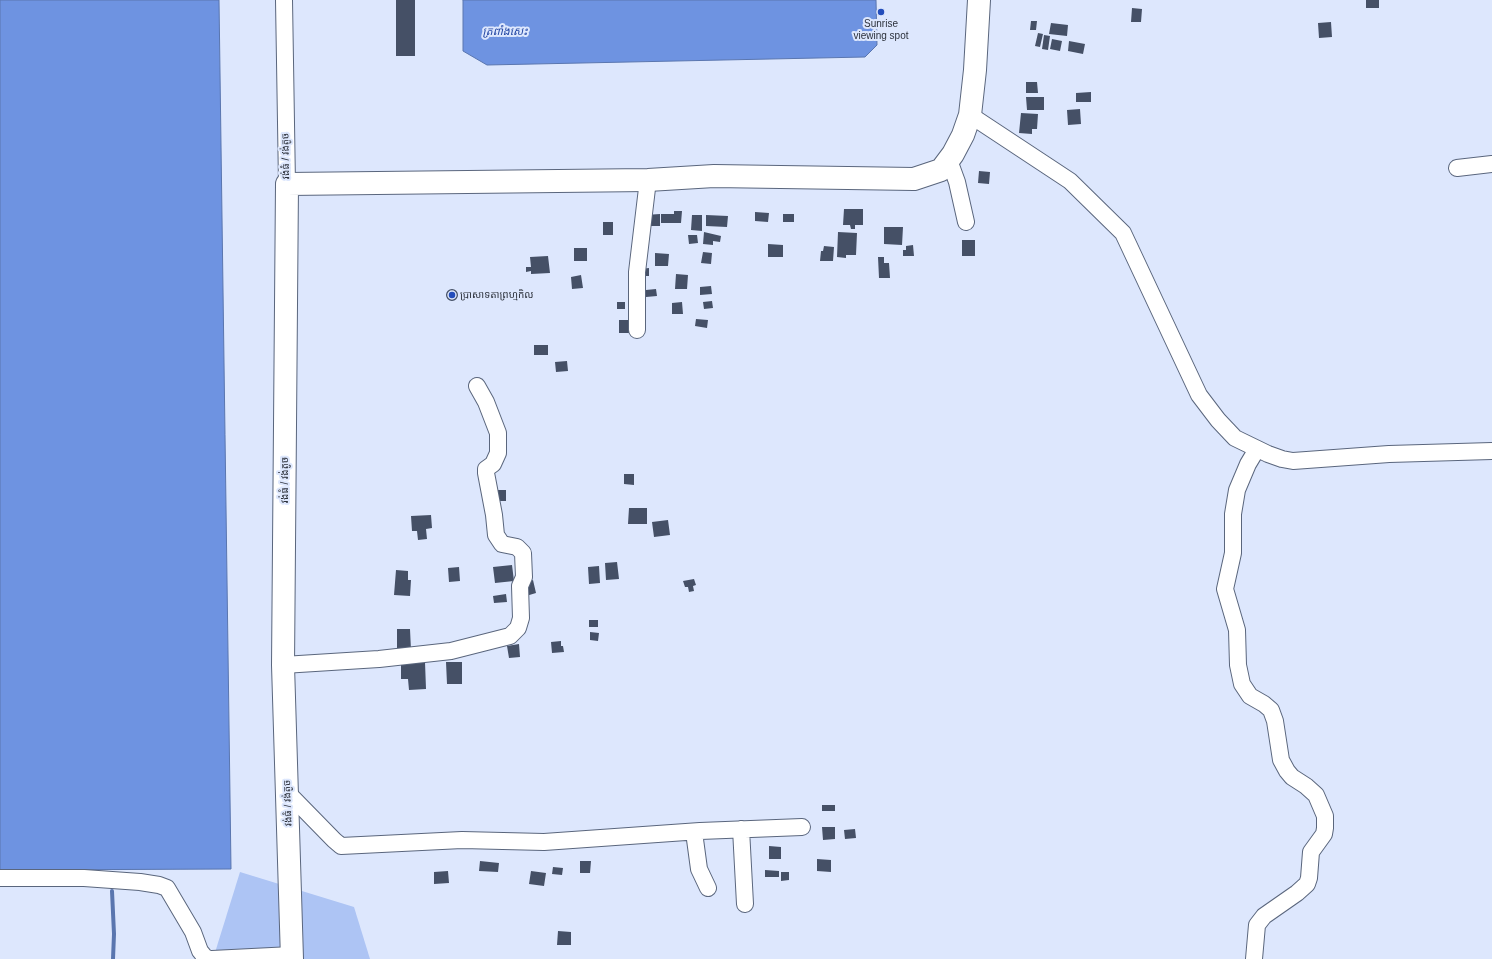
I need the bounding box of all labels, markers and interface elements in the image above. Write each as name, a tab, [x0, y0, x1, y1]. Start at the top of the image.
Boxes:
marker: Sunrise viewing spot	[876, 7, 886, 17]
place label: Sunrise viewing spot	[853, 18, 909, 42]
water label: ត្រពាំងសេះ	[483, 25, 527, 39]
street label: វង់ធំ / វង់តូច	[280, 133, 292, 179]
place label: ប្រាសាទតាព្រហ្មកិល	[460, 289, 534, 301]
marker: ប្រាសាទតាព្រហ្មកិល	[447, 290, 457, 300]
street label: វង់ធំ / វង់តូច	[279, 457, 291, 503]
street label: វង់ធំ / វង់តូច	[281, 780, 295, 826]

